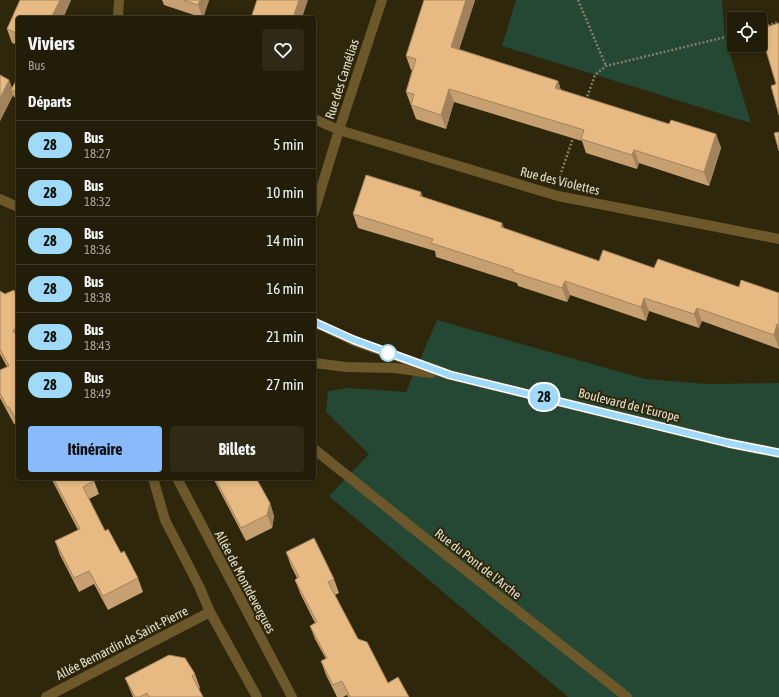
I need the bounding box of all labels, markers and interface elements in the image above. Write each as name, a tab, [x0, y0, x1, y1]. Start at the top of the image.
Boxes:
map controls	[727, 12, 767, 52]
button: locate	[727, 12, 767, 52]
button: heart	[262, 29, 304, 71]
text: Viviers	[28, 32, 75, 54]
street label: Rue des Camélias	[322, 37, 362, 121]
text: Bus	[28, 58, 45, 73]
text: Départs	[28, 93, 71, 110]
text: Bus	[84, 129, 104, 146]
text: 5 min	[273, 136, 304, 153]
text: 28	[43, 137, 57, 153]
text: 18:27	[84, 146, 111, 161]
street label: Rue des Violettes	[519, 164, 602, 198]
text: Bus	[84, 177, 104, 194]
text: 10 min	[266, 184, 304, 201]
text: 28	[43, 185, 57, 201]
text: 18:32	[84, 194, 111, 209]
text: Bus	[84, 225, 104, 242]
text: 14 min	[266, 232, 304, 249]
text: 28	[43, 233, 57, 249]
text: 18:36	[84, 242, 111, 257]
text: Bus	[84, 273, 104, 290]
text: 16 min	[266, 280, 304, 297]
text: 28	[43, 281, 57, 297]
text: 18:38	[84, 290, 111, 305]
text: Bus	[84, 321, 104, 338]
text: 21 min	[266, 328, 304, 345]
text: 28	[43, 329, 57, 345]
text: 18:43	[84, 338, 111, 353]
unlabelled marker	[379, 344, 397, 362]
text: Bus	[84, 369, 104, 386]
text: 27 min	[266, 376, 304, 393]
text: 28	[43, 377, 57, 393]
line badge: 28	[526, 384, 562, 410]
street label: Boulevard de l'Europe	[577, 385, 681, 425]
text: 18:49	[84, 386, 111, 401]
text: 28	[537, 389, 551, 405]
button: Itinéraire	[28, 426, 162, 472]
button: Billets	[170, 426, 304, 472]
street label: Rue du Pont de l'Arche	[432, 526, 524, 602]
street label: Allée de Montdevergues	[212, 528, 279, 636]
street label: Allée Bernardin de Saint-Pierre	[53, 603, 191, 683]

